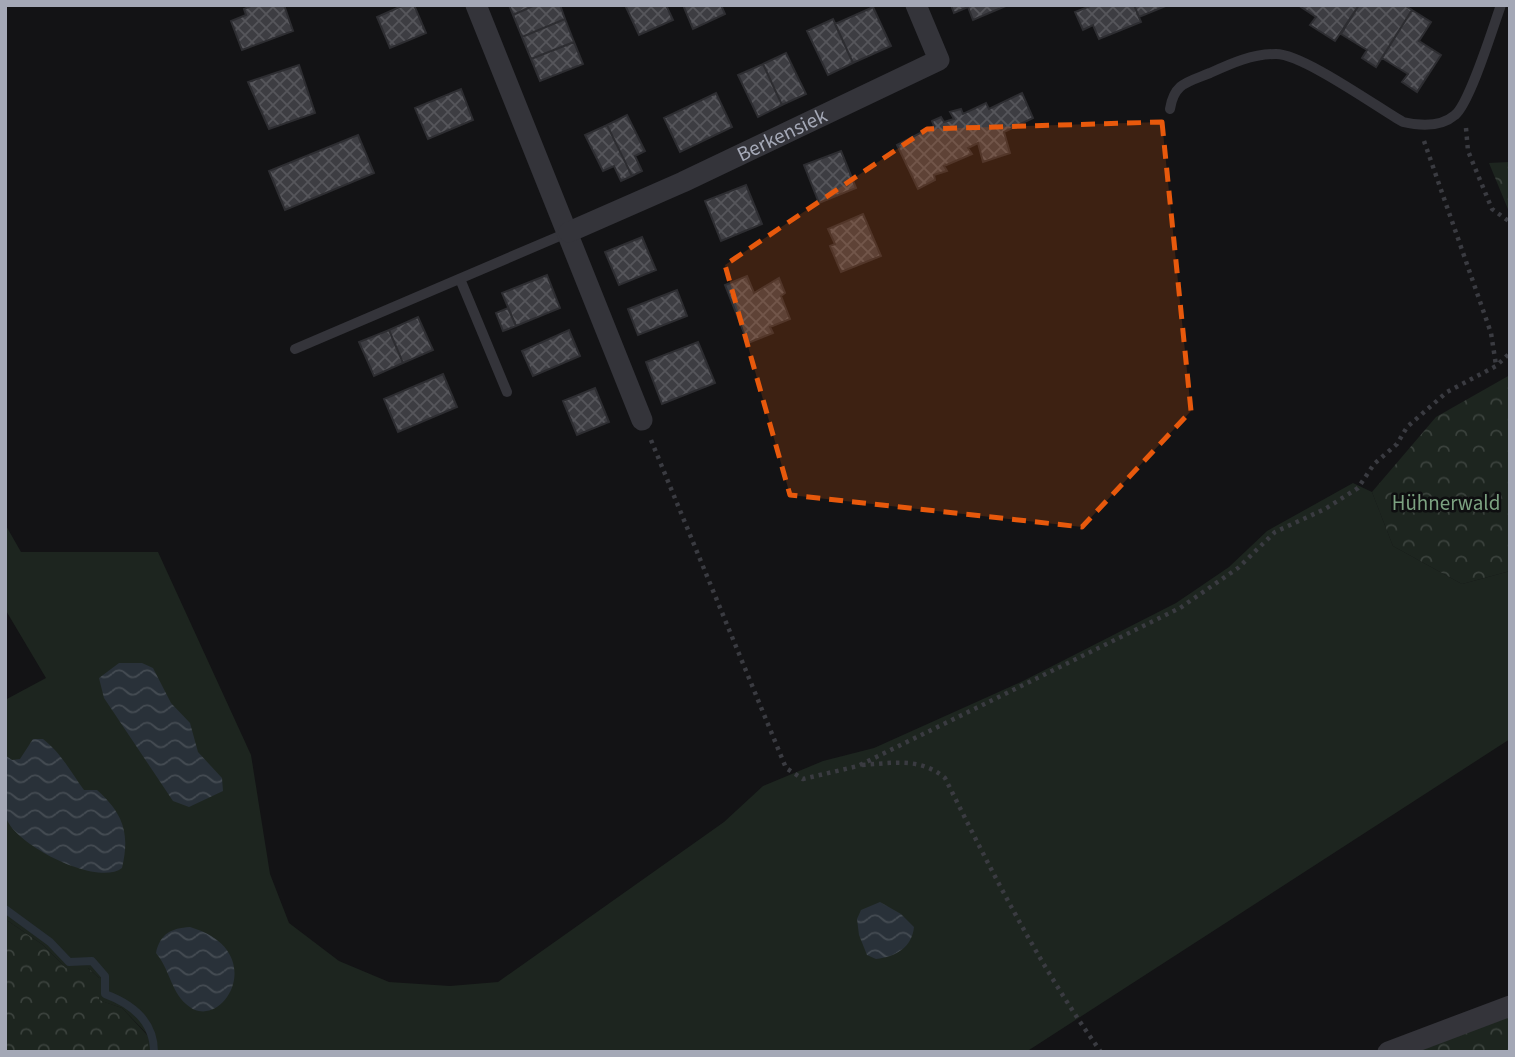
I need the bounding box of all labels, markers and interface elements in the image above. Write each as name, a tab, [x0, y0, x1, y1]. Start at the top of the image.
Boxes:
street label: Berkensiek	[732, 100, 833, 169]
park label: Hühnerwald	[1392, 488, 1500, 518]

